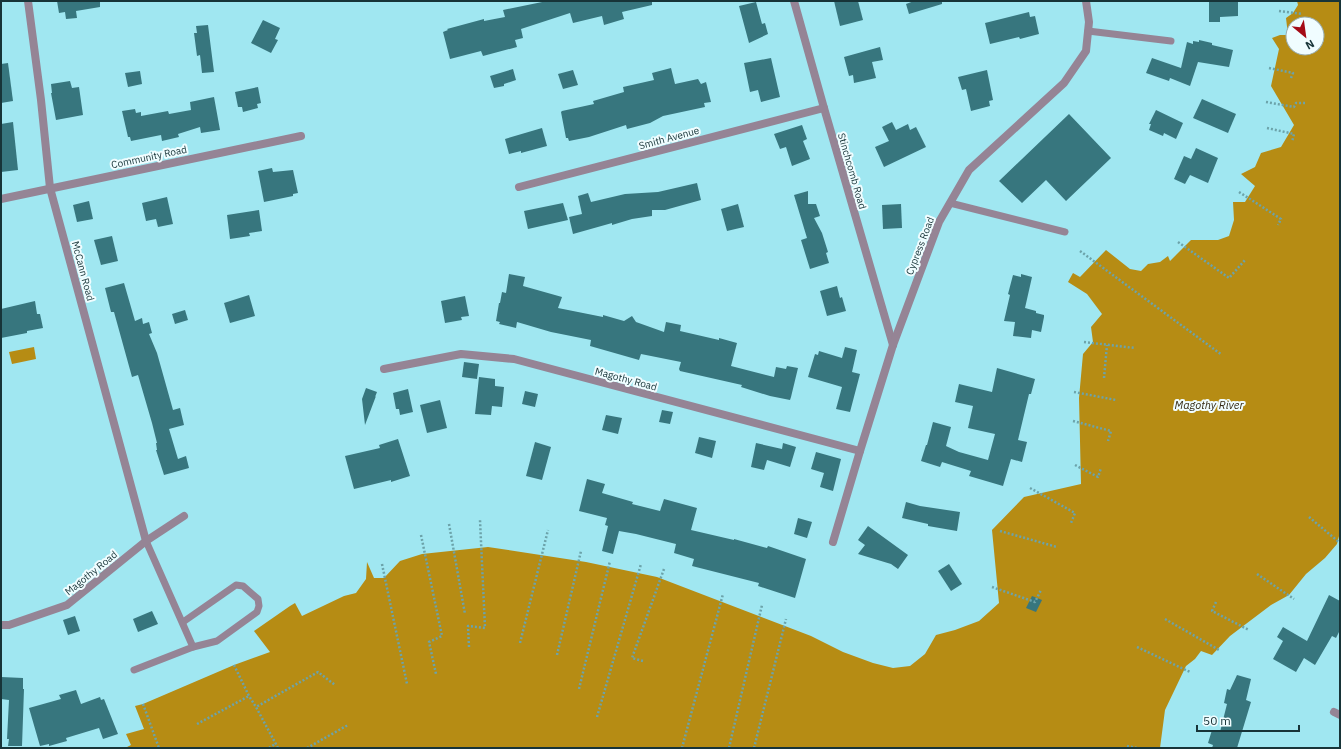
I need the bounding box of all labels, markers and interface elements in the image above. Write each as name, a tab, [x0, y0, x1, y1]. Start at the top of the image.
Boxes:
north arrow	[1285, 16, 1325, 56]
text: N	[1303, 37, 1317, 53]
street label: Smith Avenue	[637, 124, 701, 152]
street label: Stinchcomb Road	[835, 131, 869, 211]
street label: Community Road	[110, 143, 188, 171]
street label: Cypress Road	[903, 215, 937, 277]
street label: McCann Road	[69, 240, 97, 302]
street label: Magothy Road	[594, 364, 658, 394]
water label: Magothy River	[1175, 398, 1244, 412]
street label: Magothy Road	[62, 548, 120, 598]
scale bar	[1197, 707, 1299, 733]
text: 50 m	[1203, 713, 1231, 728]

